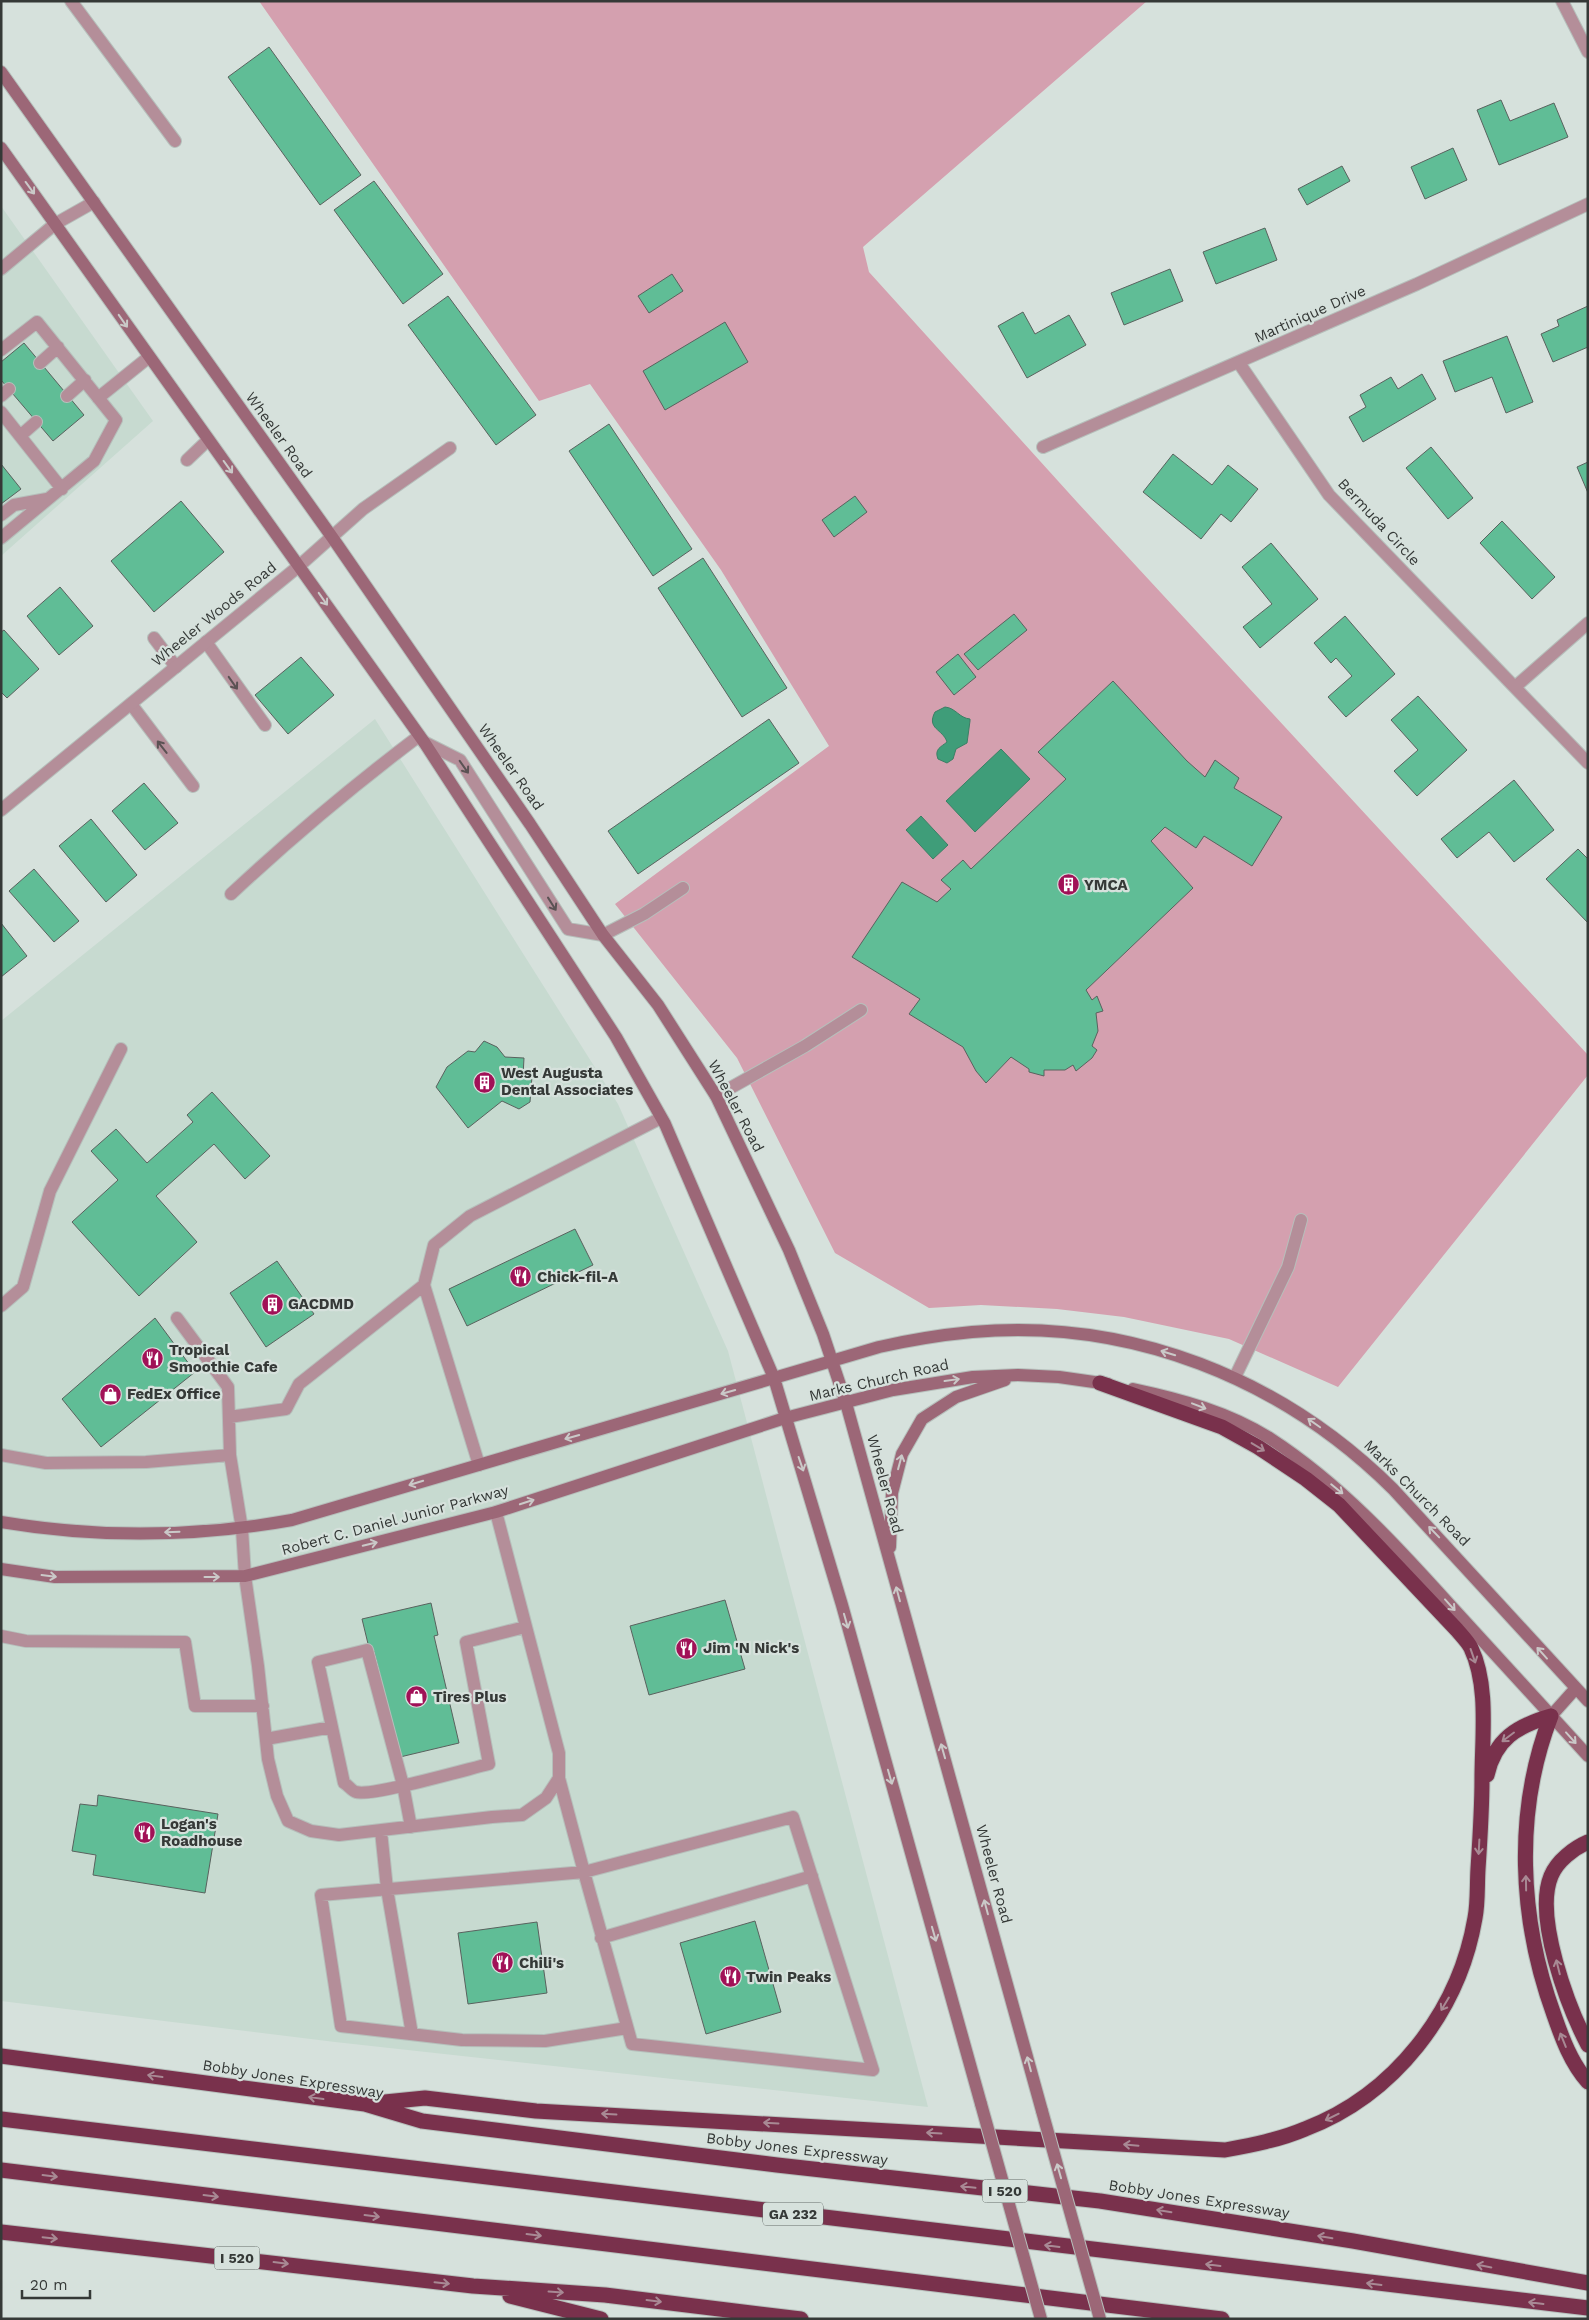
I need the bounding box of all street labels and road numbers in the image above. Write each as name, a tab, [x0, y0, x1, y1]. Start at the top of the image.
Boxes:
street label: Martinique Drive	[1251, 281, 1369, 347]
street label: Wheeler Road	[242, 389, 316, 481]
street label: Bermuda Circle	[1334, 475, 1424, 569]
street label: Wheeler Woods Road	[148, 558, 280, 670]
street label: Wheeler Road	[474, 720, 548, 814]
street label: Wheeler Road	[704, 1057, 768, 1155]
street label: Marks Church Road	[807, 1355, 951, 1405]
street label: Wheeler Road	[863, 1433, 907, 1535]
street label: Marks Church Road	[1360, 1436, 1474, 1550]
street label: Robert C. Daniel Junior Parkway	[279, 1481, 511, 1559]
street label: Wheeler Road	[972, 1823, 1016, 1925]
street label: Bobby Jones Expressway	[201, 2056, 385, 2102]
street label: Bobby Jones Expressway	[705, 2129, 889, 2169]
street label: Bobby Jones Expressway	[1107, 2176, 1291, 2222]
road number: I 520	[982, 2180, 1028, 2202]
road number: GA 232	[763, 2202, 823, 2226]
road number: I 520	[214, 2246, 260, 2270]

